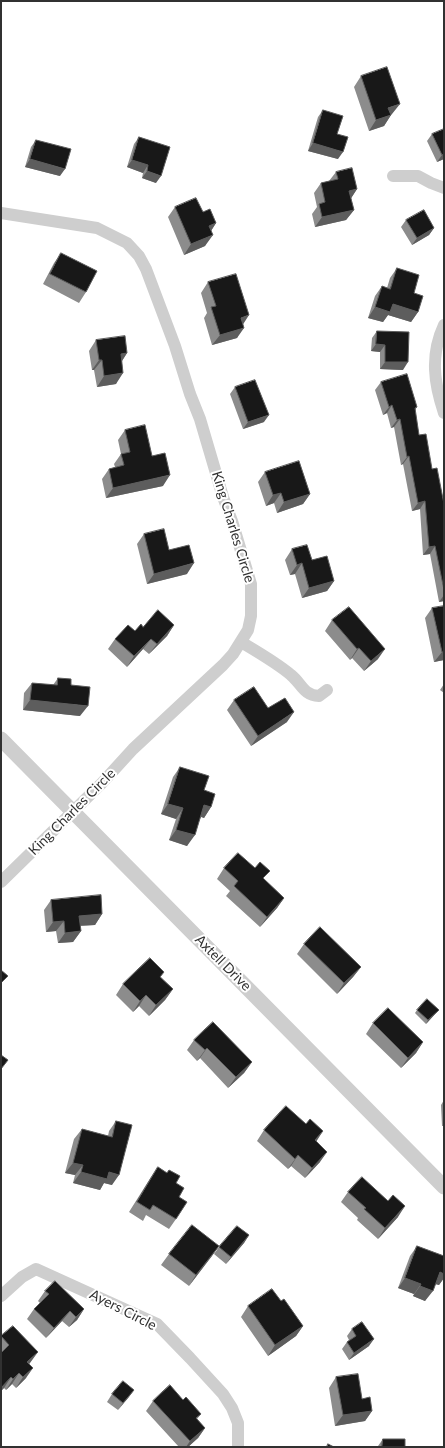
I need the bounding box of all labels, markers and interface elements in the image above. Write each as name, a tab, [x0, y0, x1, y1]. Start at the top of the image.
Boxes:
street label: King Charles Circle	[208, 469, 258, 585]
street label: King Charles Circle	[25, 765, 119, 859]
street label: Axtell Drive	[191, 931, 255, 995]
street label: Ayers Circle	[87, 1286, 159, 1334]

